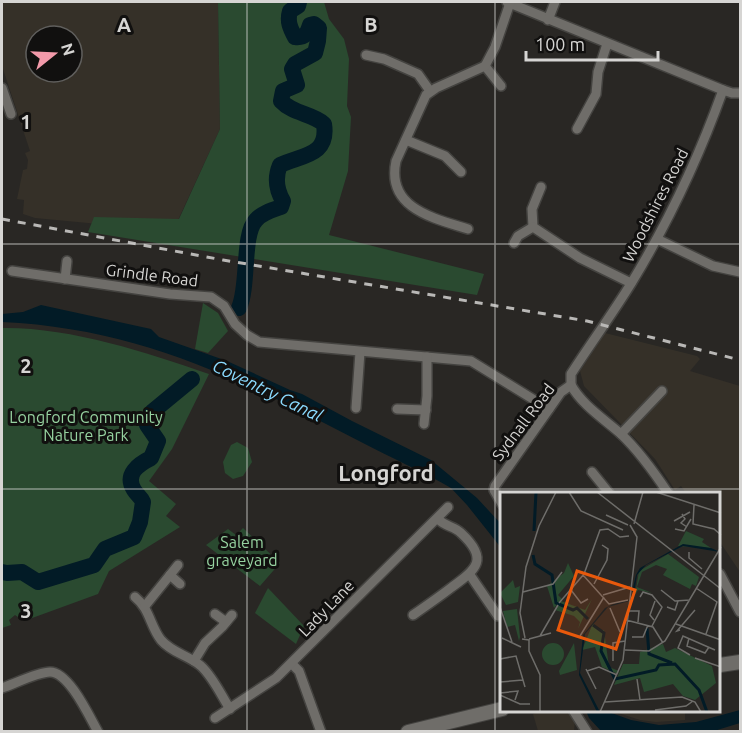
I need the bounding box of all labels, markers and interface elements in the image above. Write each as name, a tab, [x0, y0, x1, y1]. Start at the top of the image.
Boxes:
text: A	[117, 13, 131, 36]
text: B	[364, 13, 378, 36]
north arrow	[24, 24, 84, 84]
scale bar	[526, 24, 658, 62]
text: 100 m	[535, 34, 585, 54]
text: N	[58, 41, 79, 58]
text: 1	[20, 110, 32, 133]
street label: Woodshires Road	[619, 145, 691, 265]
street label: Grindle Road	[105, 260, 199, 290]
text: 2	[20, 354, 32, 377]
water label: Coventry Canal	[210, 355, 326, 425]
street label: Sydnall Road	[488, 380, 558, 464]
park label: Longford Community Nature Park	[9, 408, 163, 444]
district label: Longford	[338, 460, 434, 485]
inset map	[500, 492, 721, 712]
park label: Salem graveyard	[206, 533, 278, 569]
street label: Lady Lane	[295, 576, 357, 640]
text: 3	[20, 599, 32, 622]

